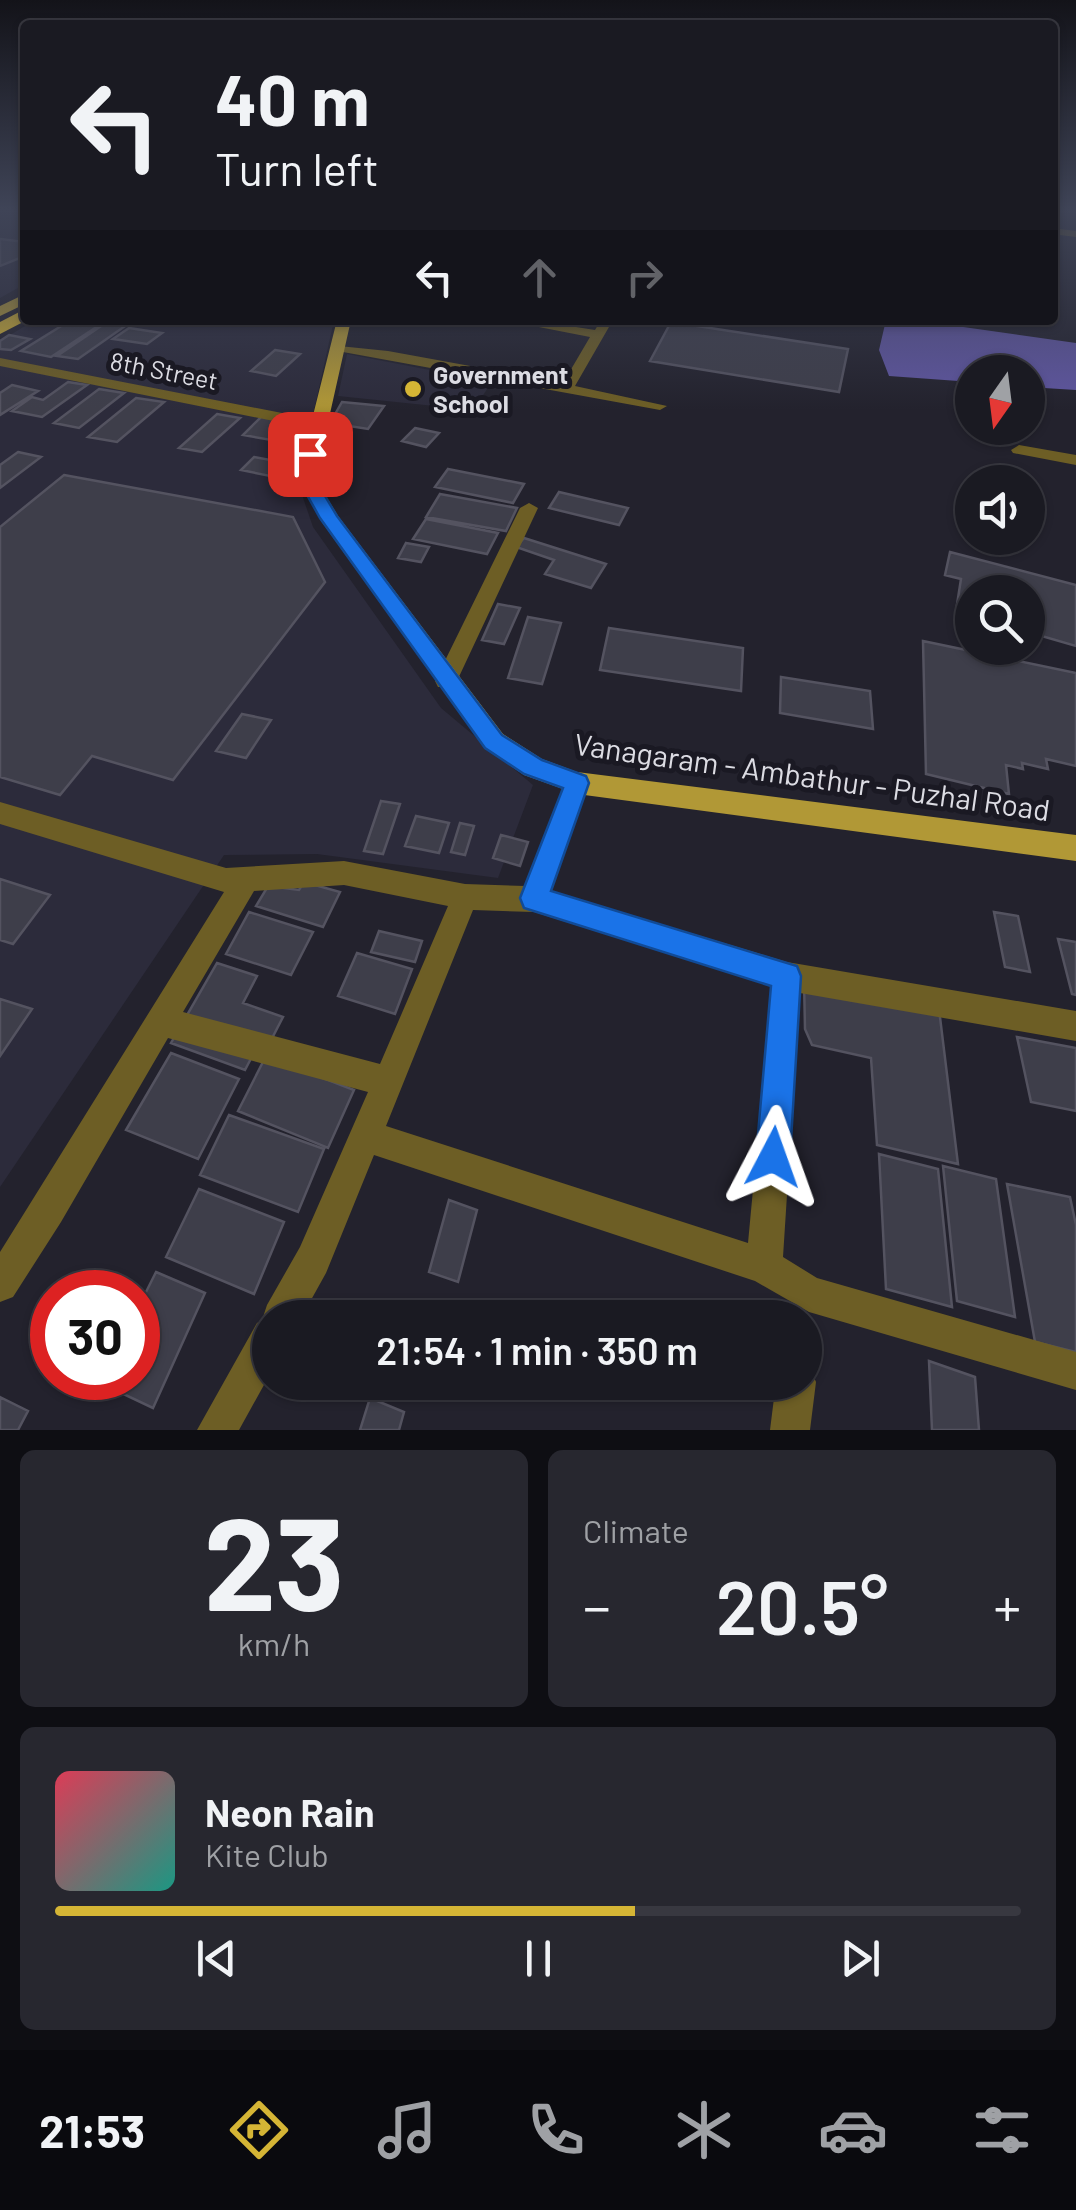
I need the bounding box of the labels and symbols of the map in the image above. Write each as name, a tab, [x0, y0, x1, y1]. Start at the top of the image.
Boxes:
street label: 8th Street	[108, 345, 220, 395]
north arrow	[955, 355, 1045, 445]
place label: Government School	[433, 359, 568, 418]
marker: Government School	[402, 378, 424, 400]
pin	[268, 412, 353, 497]
street label: Vanagaram - Ambathur - Puzhal Road	[572, 725, 1052, 827]
position arrow	[721, 1105, 825, 1209]
speed limit sign: 30	[30, 1270, 160, 1400]

